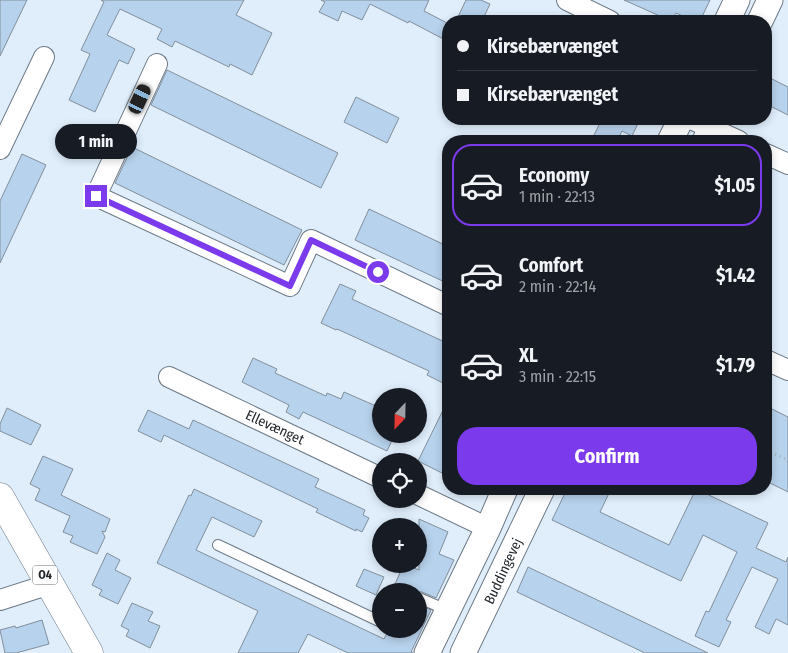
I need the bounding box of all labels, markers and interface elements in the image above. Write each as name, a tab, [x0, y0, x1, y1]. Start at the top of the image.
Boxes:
text: Kirsebærvænget	[487, 35, 618, 58]
car	[126, 82, 153, 116]
text: Kirsebærvænget	[487, 83, 618, 106]
callout: 1 min	[55, 124, 137, 158]
text: 1 min	[79, 132, 113, 151]
icon: car	[459, 163, 504, 208]
text: Economy	[519, 164, 589, 187]
text: $1.05	[714, 174, 755, 197]
route end	[85, 185, 107, 207]
text: 1 min · 22:13	[519, 187, 595, 206]
icon: car	[459, 253, 504, 298]
text: Comfort	[519, 254, 583, 277]
route start	[367, 261, 389, 283]
text: $1.42	[716, 264, 755, 287]
text: 2 min · 22:14	[519, 277, 596, 296]
icon: car	[459, 343, 504, 388]
text: XL	[519, 344, 538, 367]
text: $1.79	[716, 354, 755, 377]
text: 3 min · 22:15	[519, 367, 596, 386]
north arrow	[372, 388, 428, 442]
map controls	[372, 388, 427, 638]
street label: Ellevænget	[243, 407, 307, 449]
button: Confirm	[457, 427, 757, 485]
button: locate	[372, 453, 427, 508]
button: +	[372, 518, 427, 573]
street label: Buddingevej	[481, 536, 526, 607]
road number: O4	[32, 566, 58, 584]
button: −	[372, 583, 427, 638]

